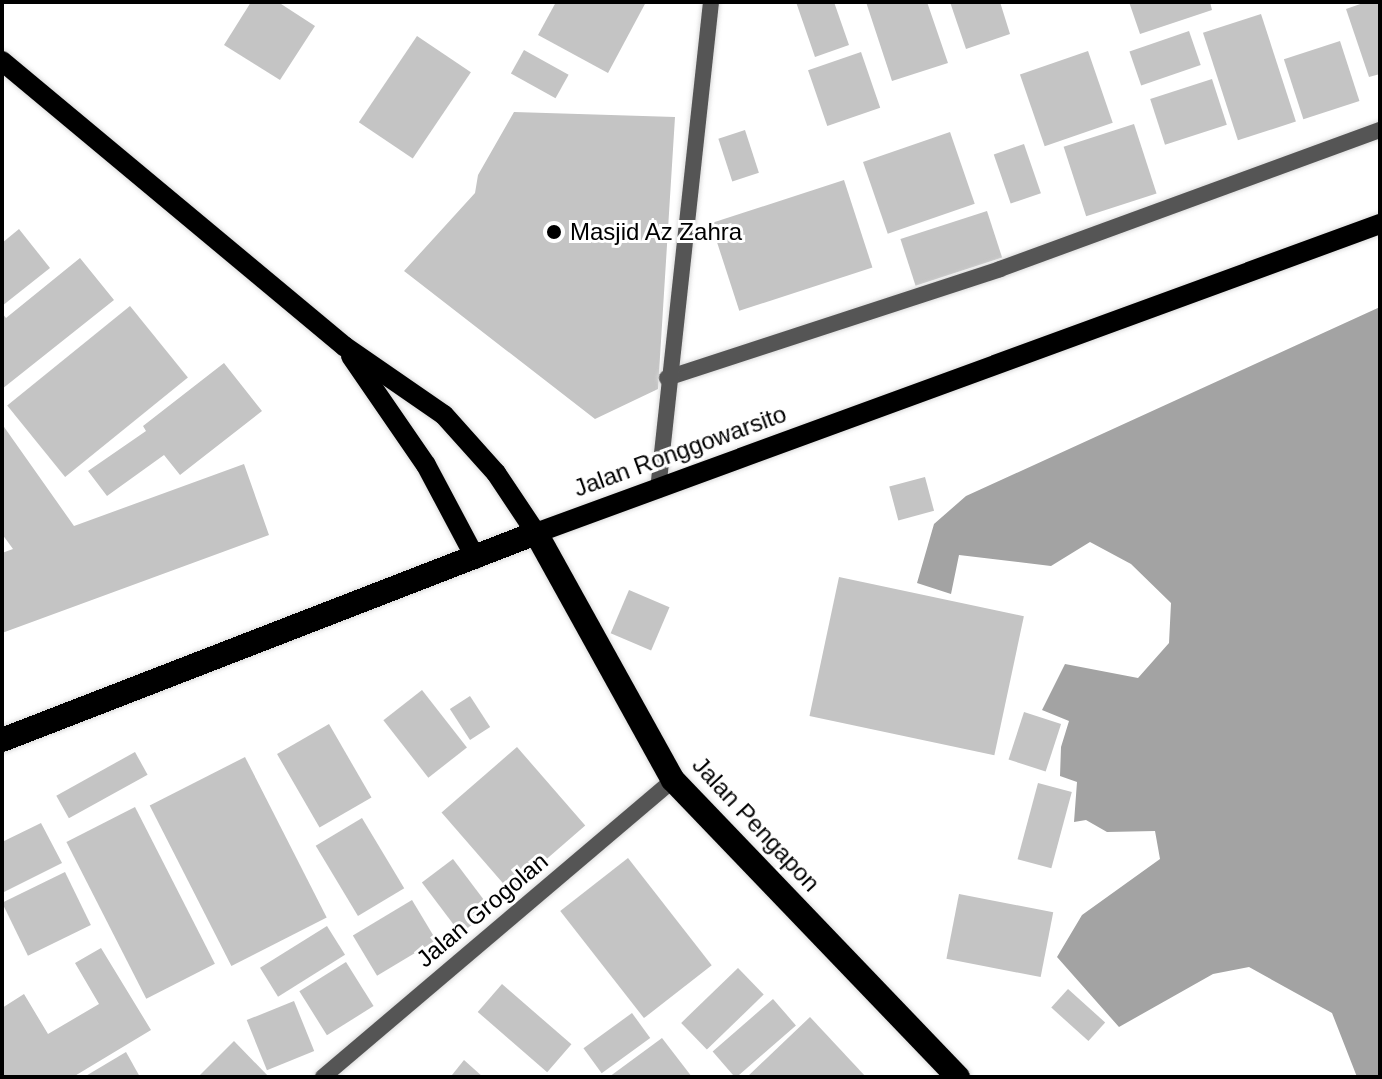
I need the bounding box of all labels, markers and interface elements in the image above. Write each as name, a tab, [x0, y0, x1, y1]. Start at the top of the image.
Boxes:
place label: Masjid Az Zahra	[570, 218, 743, 246]
marker: Masjid Az Zahra	[545, 223, 563, 241]
street label: Jalan Ronggowarsito	[570, 399, 790, 503]
street label: Jalan Pengapon	[686, 751, 826, 897]
street label: Jalan Grogolan	[410, 847, 554, 973]

